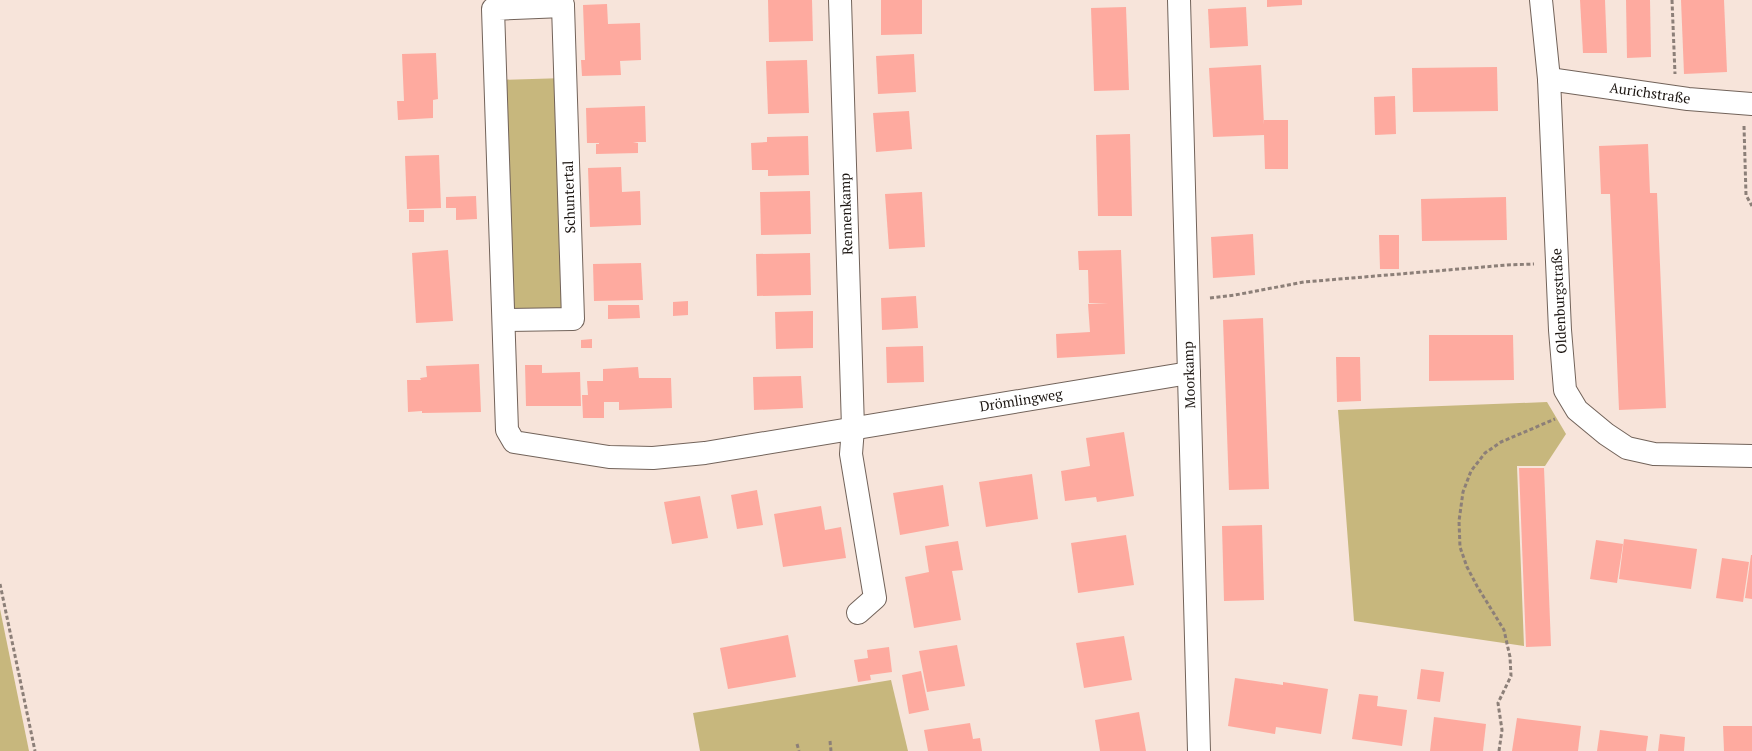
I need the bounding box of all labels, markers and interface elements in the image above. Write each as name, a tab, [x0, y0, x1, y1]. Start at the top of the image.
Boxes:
street label: Aurichstraße	[1608, 77, 1692, 108]
street label: Schuntertal	[558, 160, 579, 234]
street label: Rennenkamp	[835, 173, 856, 255]
street label: Oldenburgstraße	[1546, 248, 1571, 354]
street label: Moorkamp	[1178, 341, 1199, 409]
street label: Drömlingweg	[978, 383, 1064, 415]

